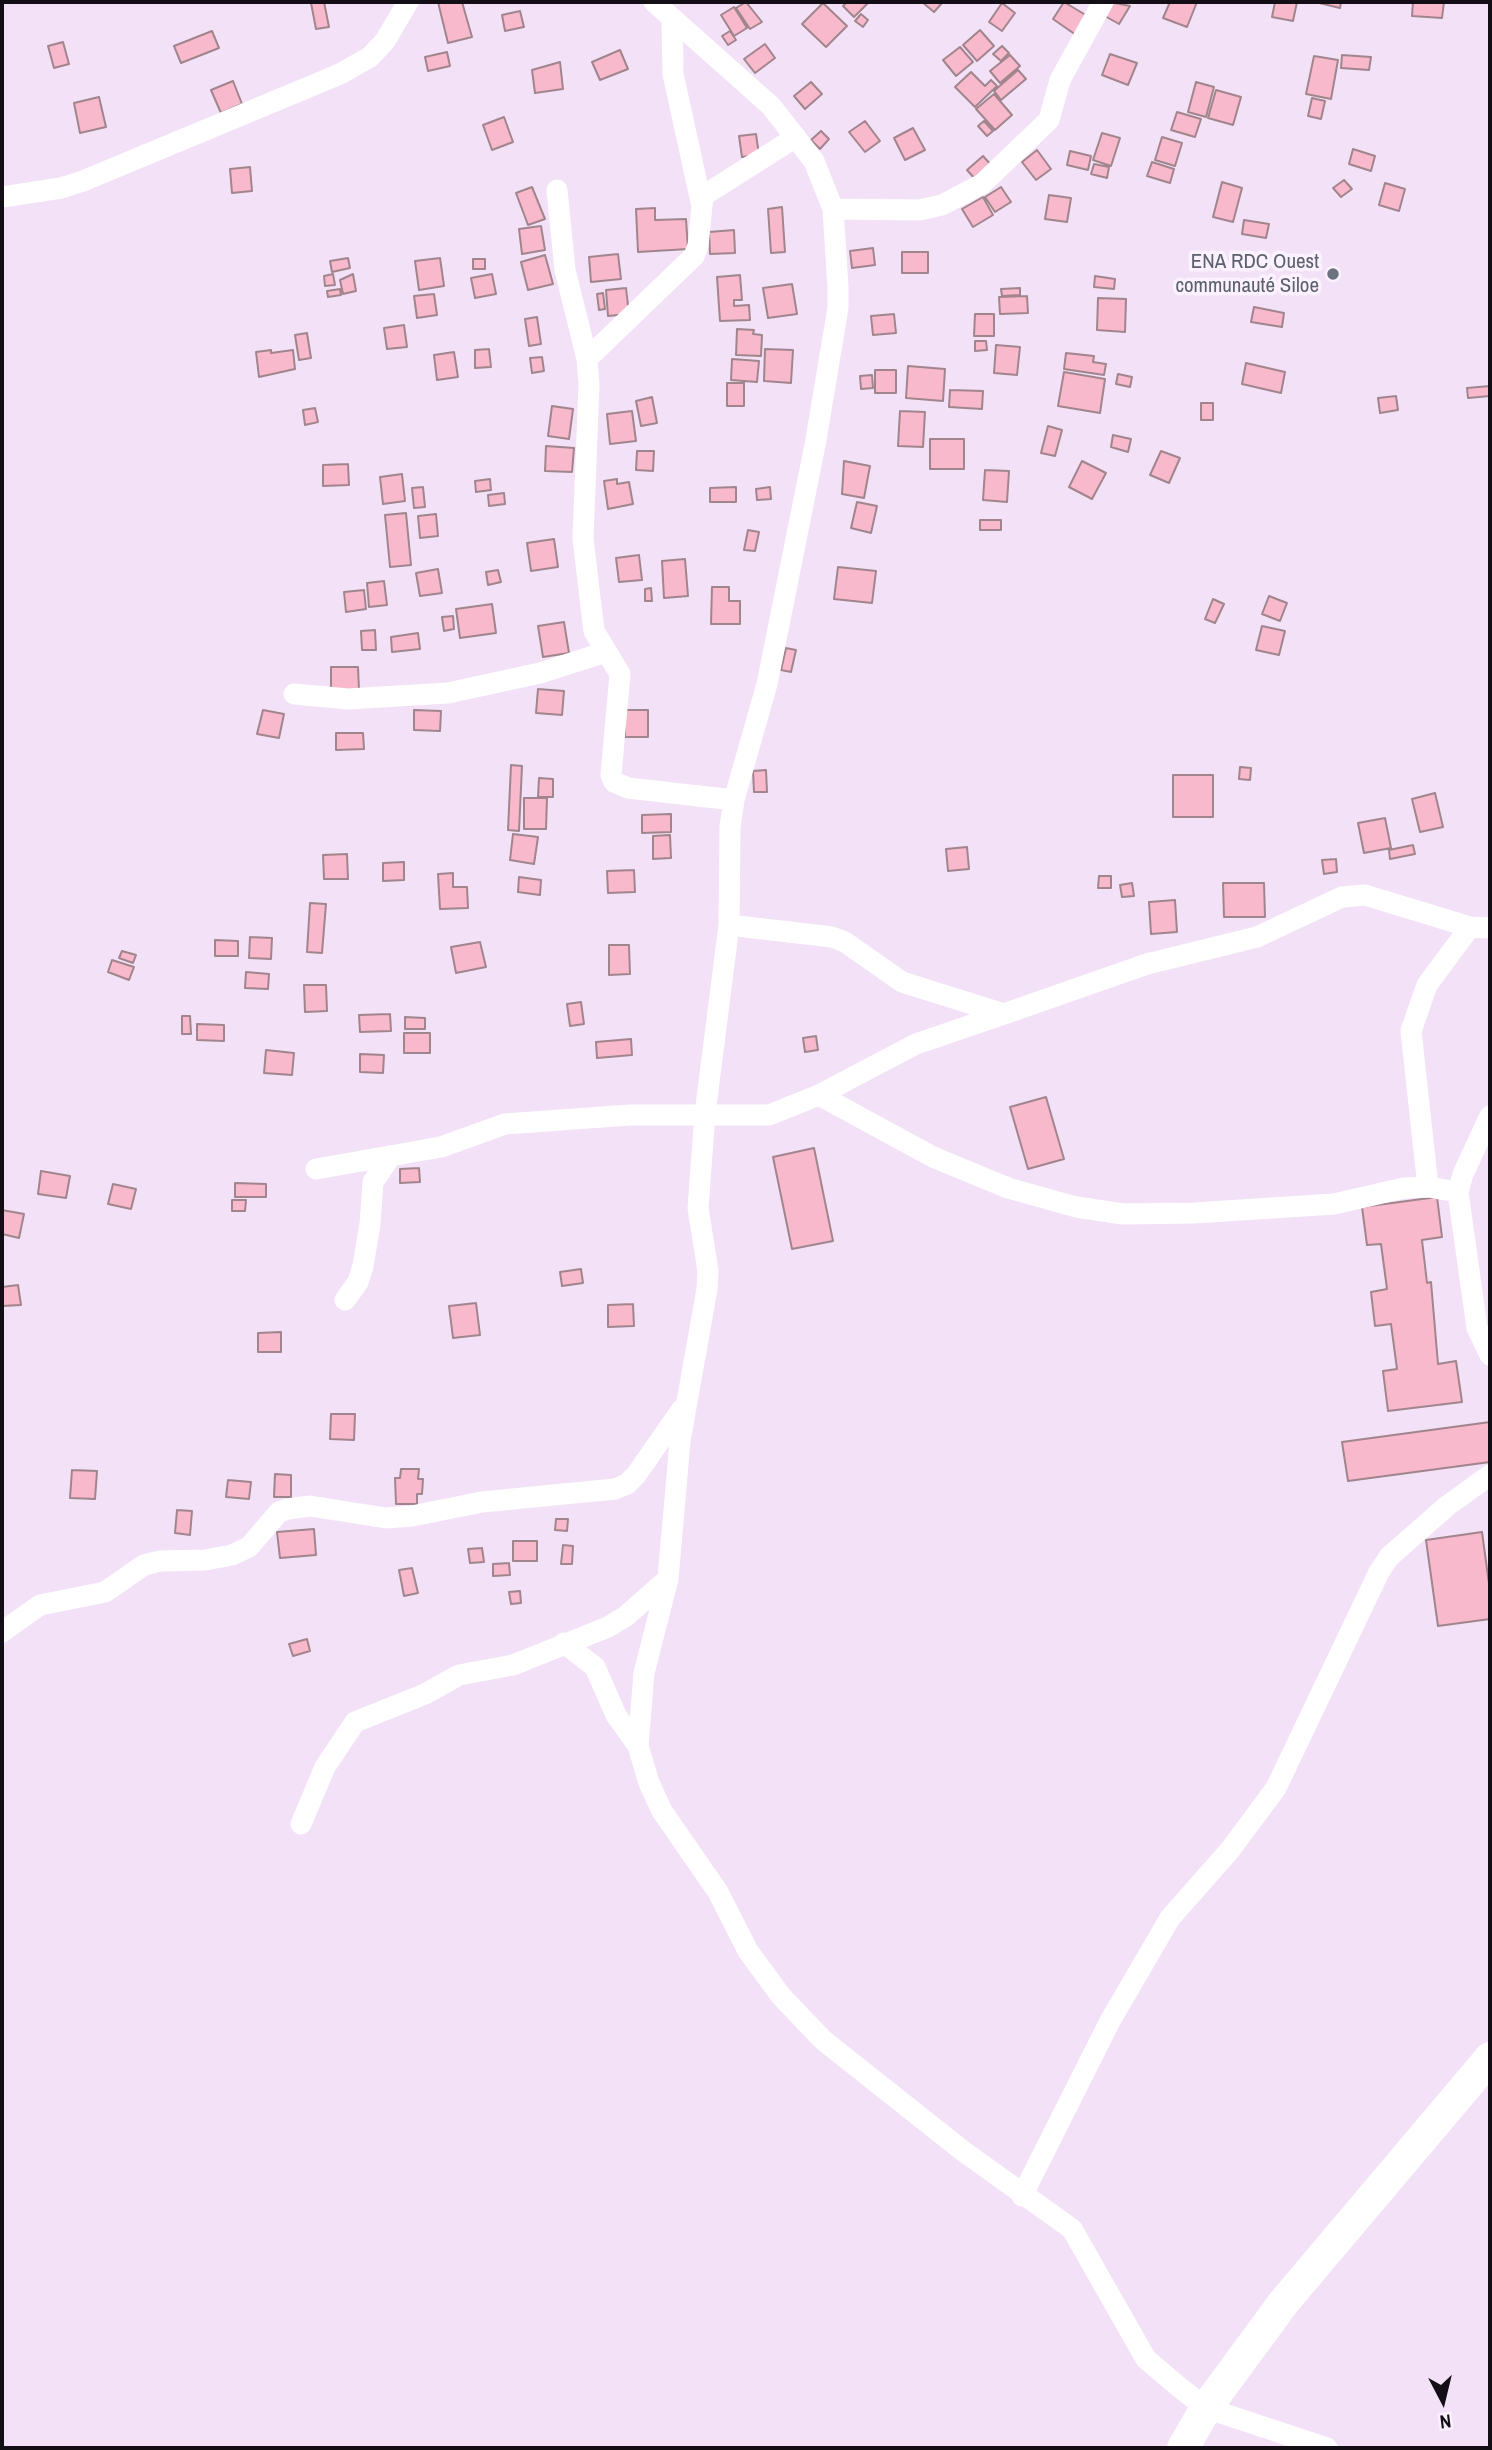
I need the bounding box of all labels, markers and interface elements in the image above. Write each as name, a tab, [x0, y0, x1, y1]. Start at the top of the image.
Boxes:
place label: ENA RDC Ouest communauté Siloe	[1175, 249, 1319, 299]
marker: ENA RDC Ouest communauté Siloe	[1325, 266, 1341, 282]
north arrow	[1408, 2366, 1478, 2436]
text: N	[1438, 2408, 1453, 2435]

